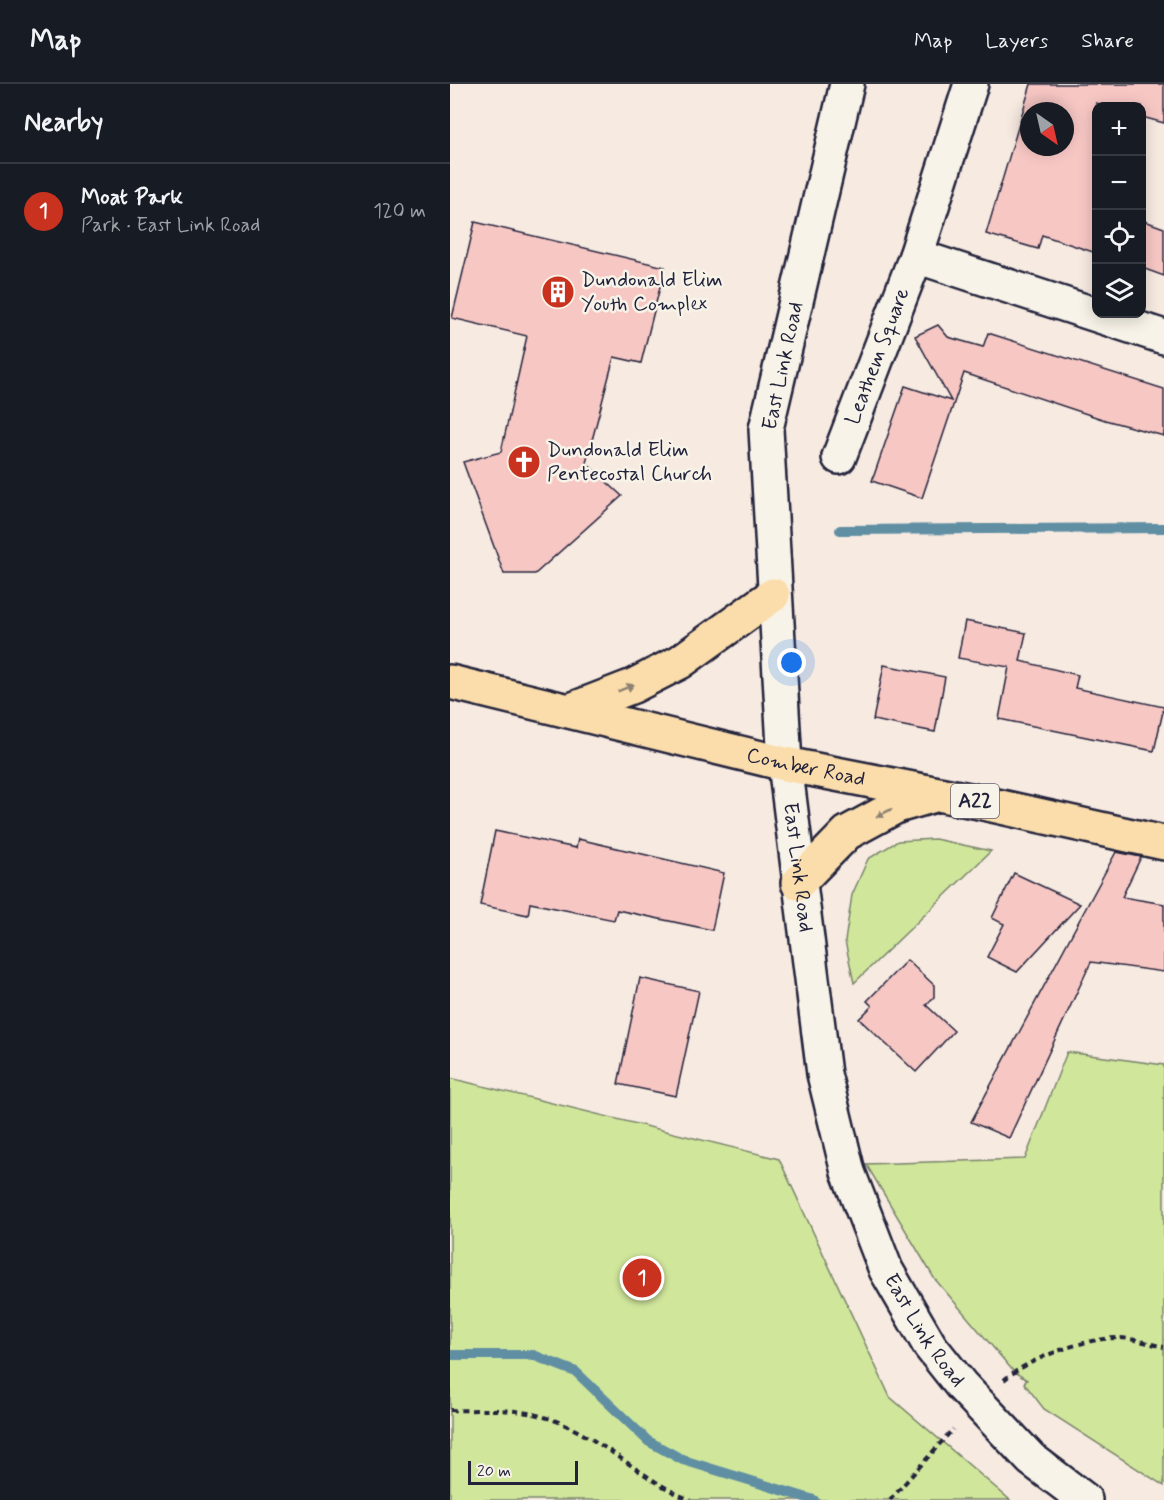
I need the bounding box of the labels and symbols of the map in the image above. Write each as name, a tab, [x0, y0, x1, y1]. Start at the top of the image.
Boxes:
north arrow	[1020, 102, 1074, 156]
place label: Dundonald Elim Youth Complex	[581, 266, 723, 318]
building icon: Dundonald Elim Youth Complex	[540, 274, 576, 310]
street label: Leathem Square	[839, 284, 917, 429]
street label: East Link Road	[756, 299, 810, 433]
place label: Dundonald Elim Pentecostal Church	[547, 436, 712, 488]
church icon: Dundonald Elim Pentecostal Church	[506, 444, 542, 480]
your location	[777, 648, 806, 677]
one-way arrow	[617, 683, 635, 693]
street label: Comber Road	[744, 741, 868, 793]
road number: A22	[951, 784, 999, 818]
street label: East Link Road	[776, 801, 820, 934]
one-way arrow	[876, 808, 893, 817]
pin: 1	[622, 1256, 662, 1300]
street label: East Link Road	[877, 1269, 971, 1393]
scale bar	[468, 1458, 578, 1486]

